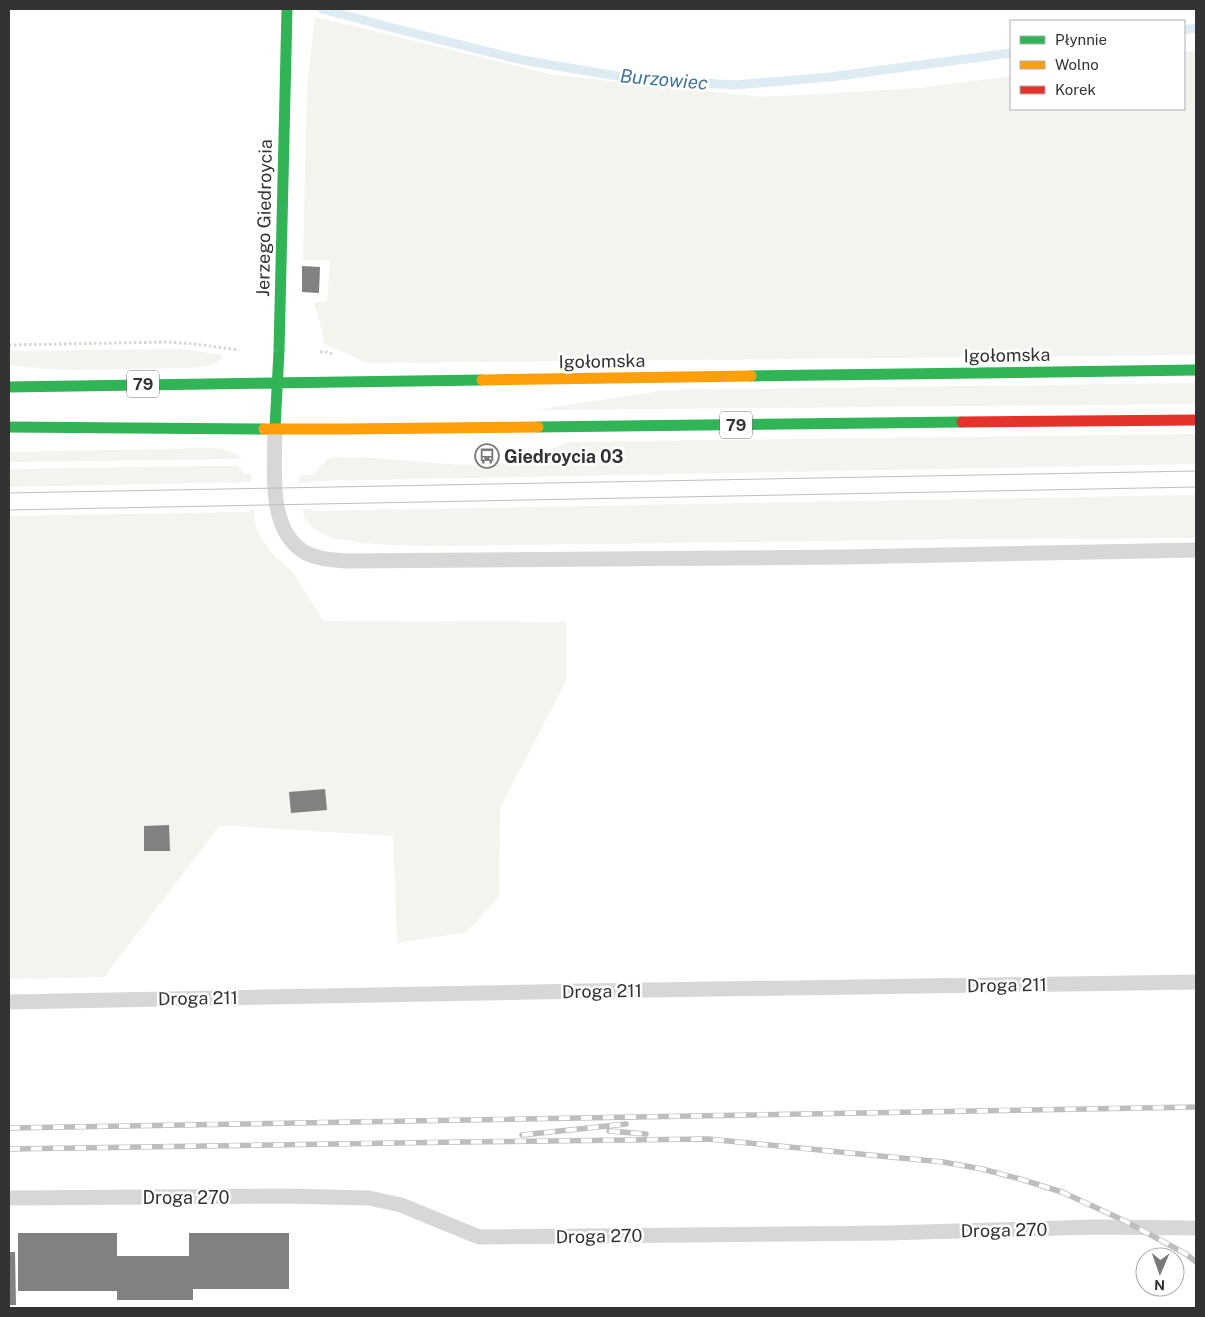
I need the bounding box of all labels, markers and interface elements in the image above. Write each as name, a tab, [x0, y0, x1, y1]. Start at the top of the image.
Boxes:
legend	[1010, 20, 1185, 110]
text: Płynnie	[1055, 31, 1107, 48]
text: Wolno	[1055, 56, 1099, 73]
water label: Burzowiec	[619, 64, 709, 94]
text: Korek	[1055, 81, 1096, 98]
street label: Jerzego Giedroycia	[252, 139, 276, 297]
street label: Igołomska	[964, 344, 1050, 366]
street label: Igołomska	[559, 350, 645, 372]
road number: 79	[127, 370, 159, 398]
road number: 79	[720, 412, 752, 438]
bus stop icon: Giedroycia 03	[474, 443, 500, 469]
place label: Giedroycia 03	[504, 446, 624, 467]
street label: Droga 211	[967, 974, 1047, 996]
street label: Droga 211	[562, 980, 642, 1002]
street label: Droga 211	[158, 987, 238, 1009]
street label: Droga 270	[143, 1187, 229, 1208]
street label: Droga 270	[960, 1219, 1048, 1241]
street label: Droga 270	[555, 1225, 643, 1247]
north arrow	[1135, 1247, 1185, 1297]
text: N	[1154, 1277, 1165, 1293]

